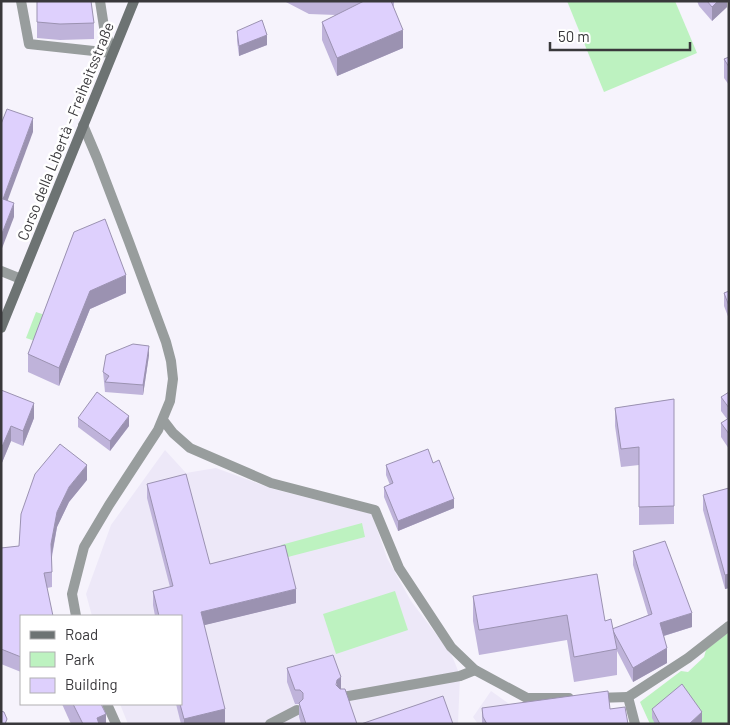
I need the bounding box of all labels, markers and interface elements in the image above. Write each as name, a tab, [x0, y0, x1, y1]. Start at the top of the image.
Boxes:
street label: Corso della Libertà - Freiheitsstraße	[13, 19, 117, 243]
scale bar	[550, 20, 690, 52]
text: 50 m	[558, 27, 590, 45]
legend	[20, 615, 182, 705]
text: Road	[65, 625, 98, 643]
text: Park	[65, 650, 95, 668]
text: Building	[65, 675, 118, 693]

